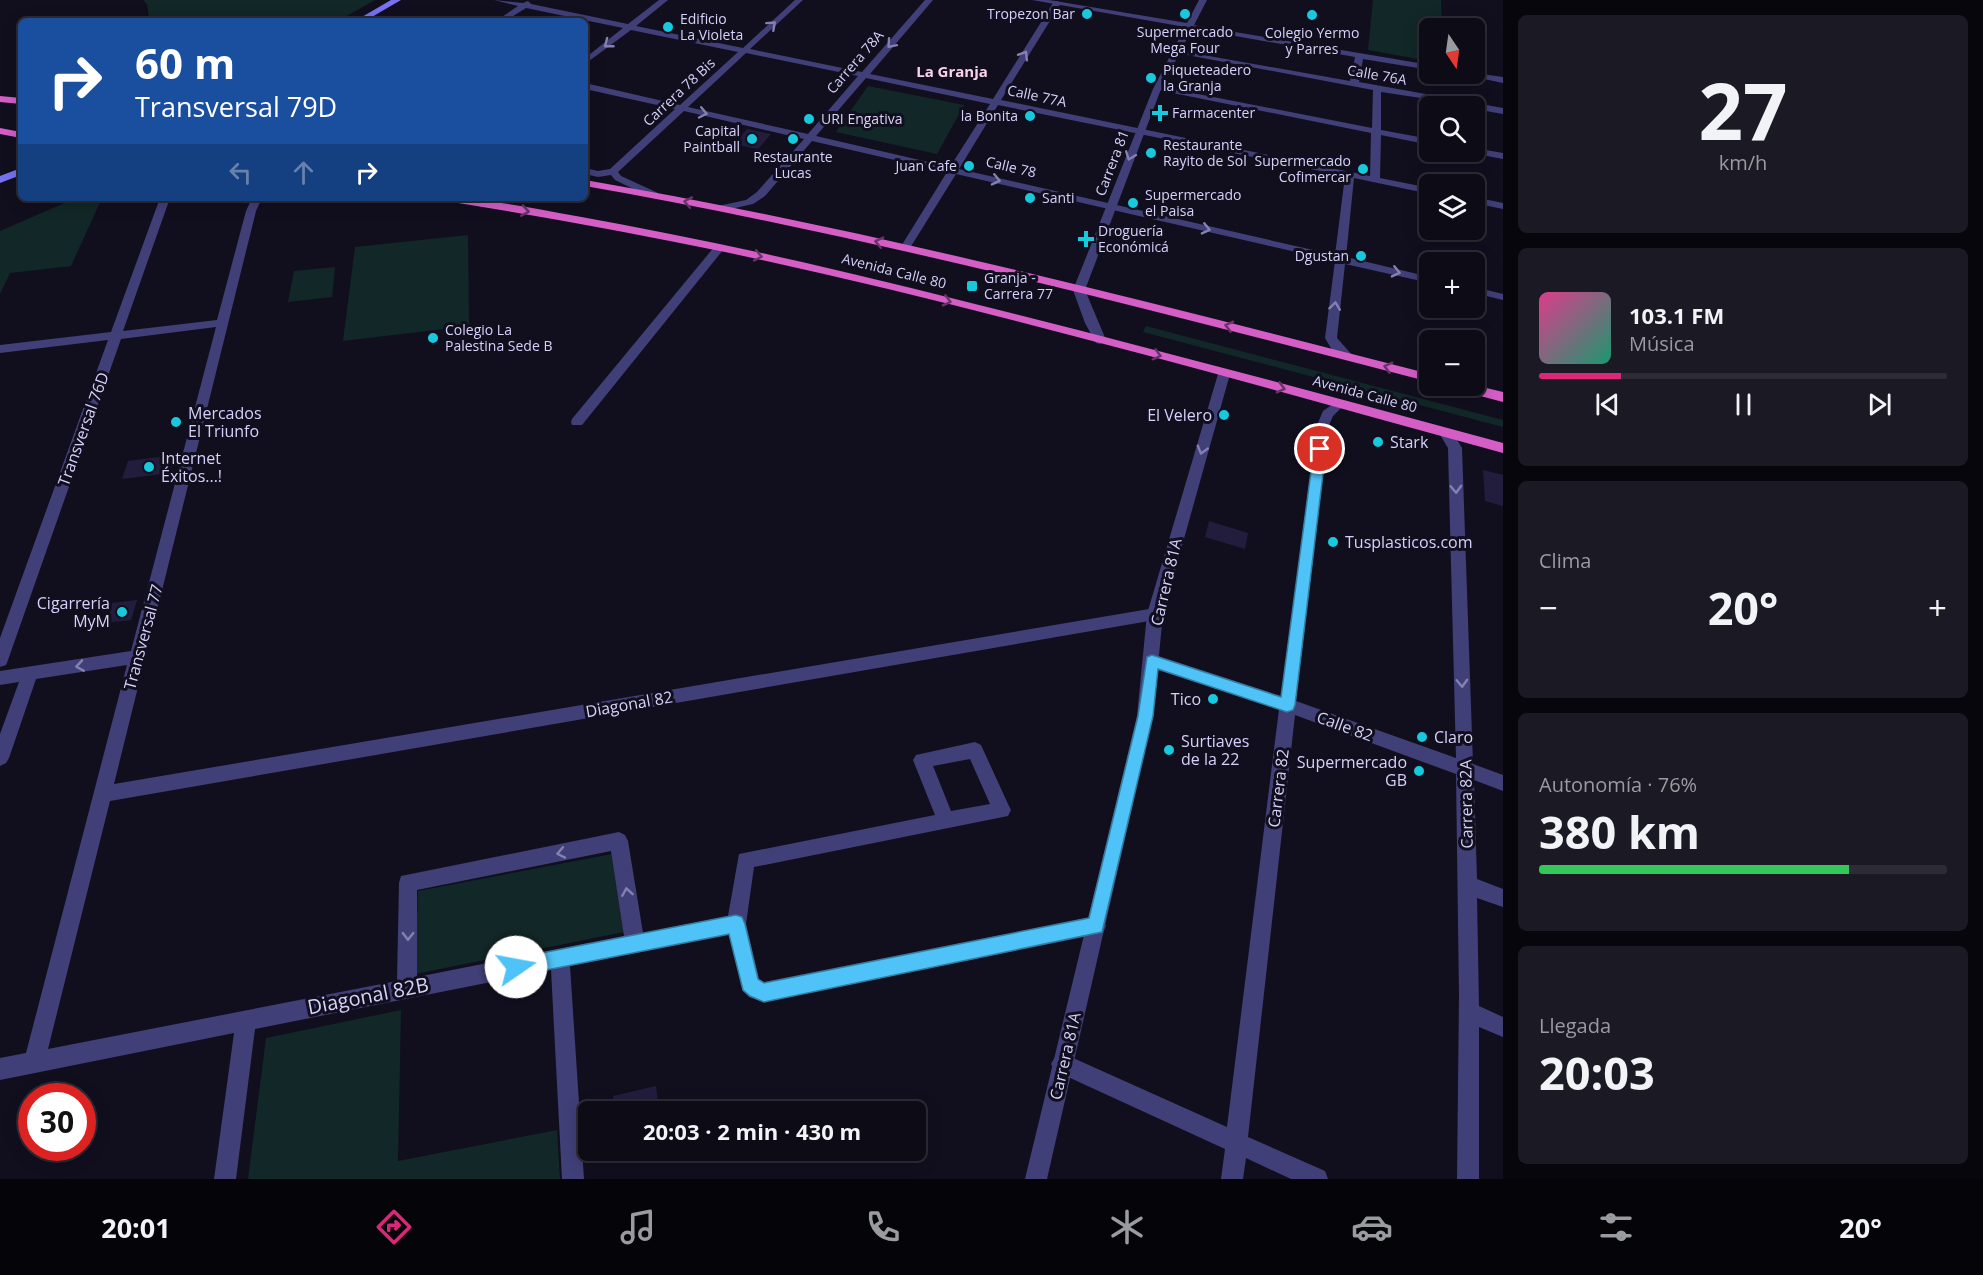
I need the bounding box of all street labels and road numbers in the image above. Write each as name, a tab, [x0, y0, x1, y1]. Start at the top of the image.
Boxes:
street label: Carrera 78A	[822, 26, 887, 97]
street label: Carrera 78 Bis	[639, 53, 719, 130]
street label: Calle 76A	[1346, 60, 1408, 89]
street label: Calle 77A	[1006, 80, 1069, 111]
street label: Carrera 81	[1090, 127, 1133, 198]
street label: Calle 78	[984, 151, 1038, 182]
street label: Avenida Calle 80	[840, 248, 948, 293]
street label: Transversal 76D	[52, 369, 114, 489]
street label: Avenida Calle 80	[1311, 370, 1419, 417]
street label: Carrera 81A	[1145, 535, 1187, 628]
street label: Transversal 77	[118, 582, 168, 692]
street label: Diagonal 82	[584, 686, 674, 722]
street label: Calle 82	[1314, 706, 1376, 746]
street label: Carrera 82	[1262, 747, 1294, 829]
street label: Carrera 82A	[1454, 758, 1478, 849]
street label: Diagonal 82B	[305, 971, 431, 1020]
street label: Carrera 81A	[1044, 1009, 1086, 1102]

